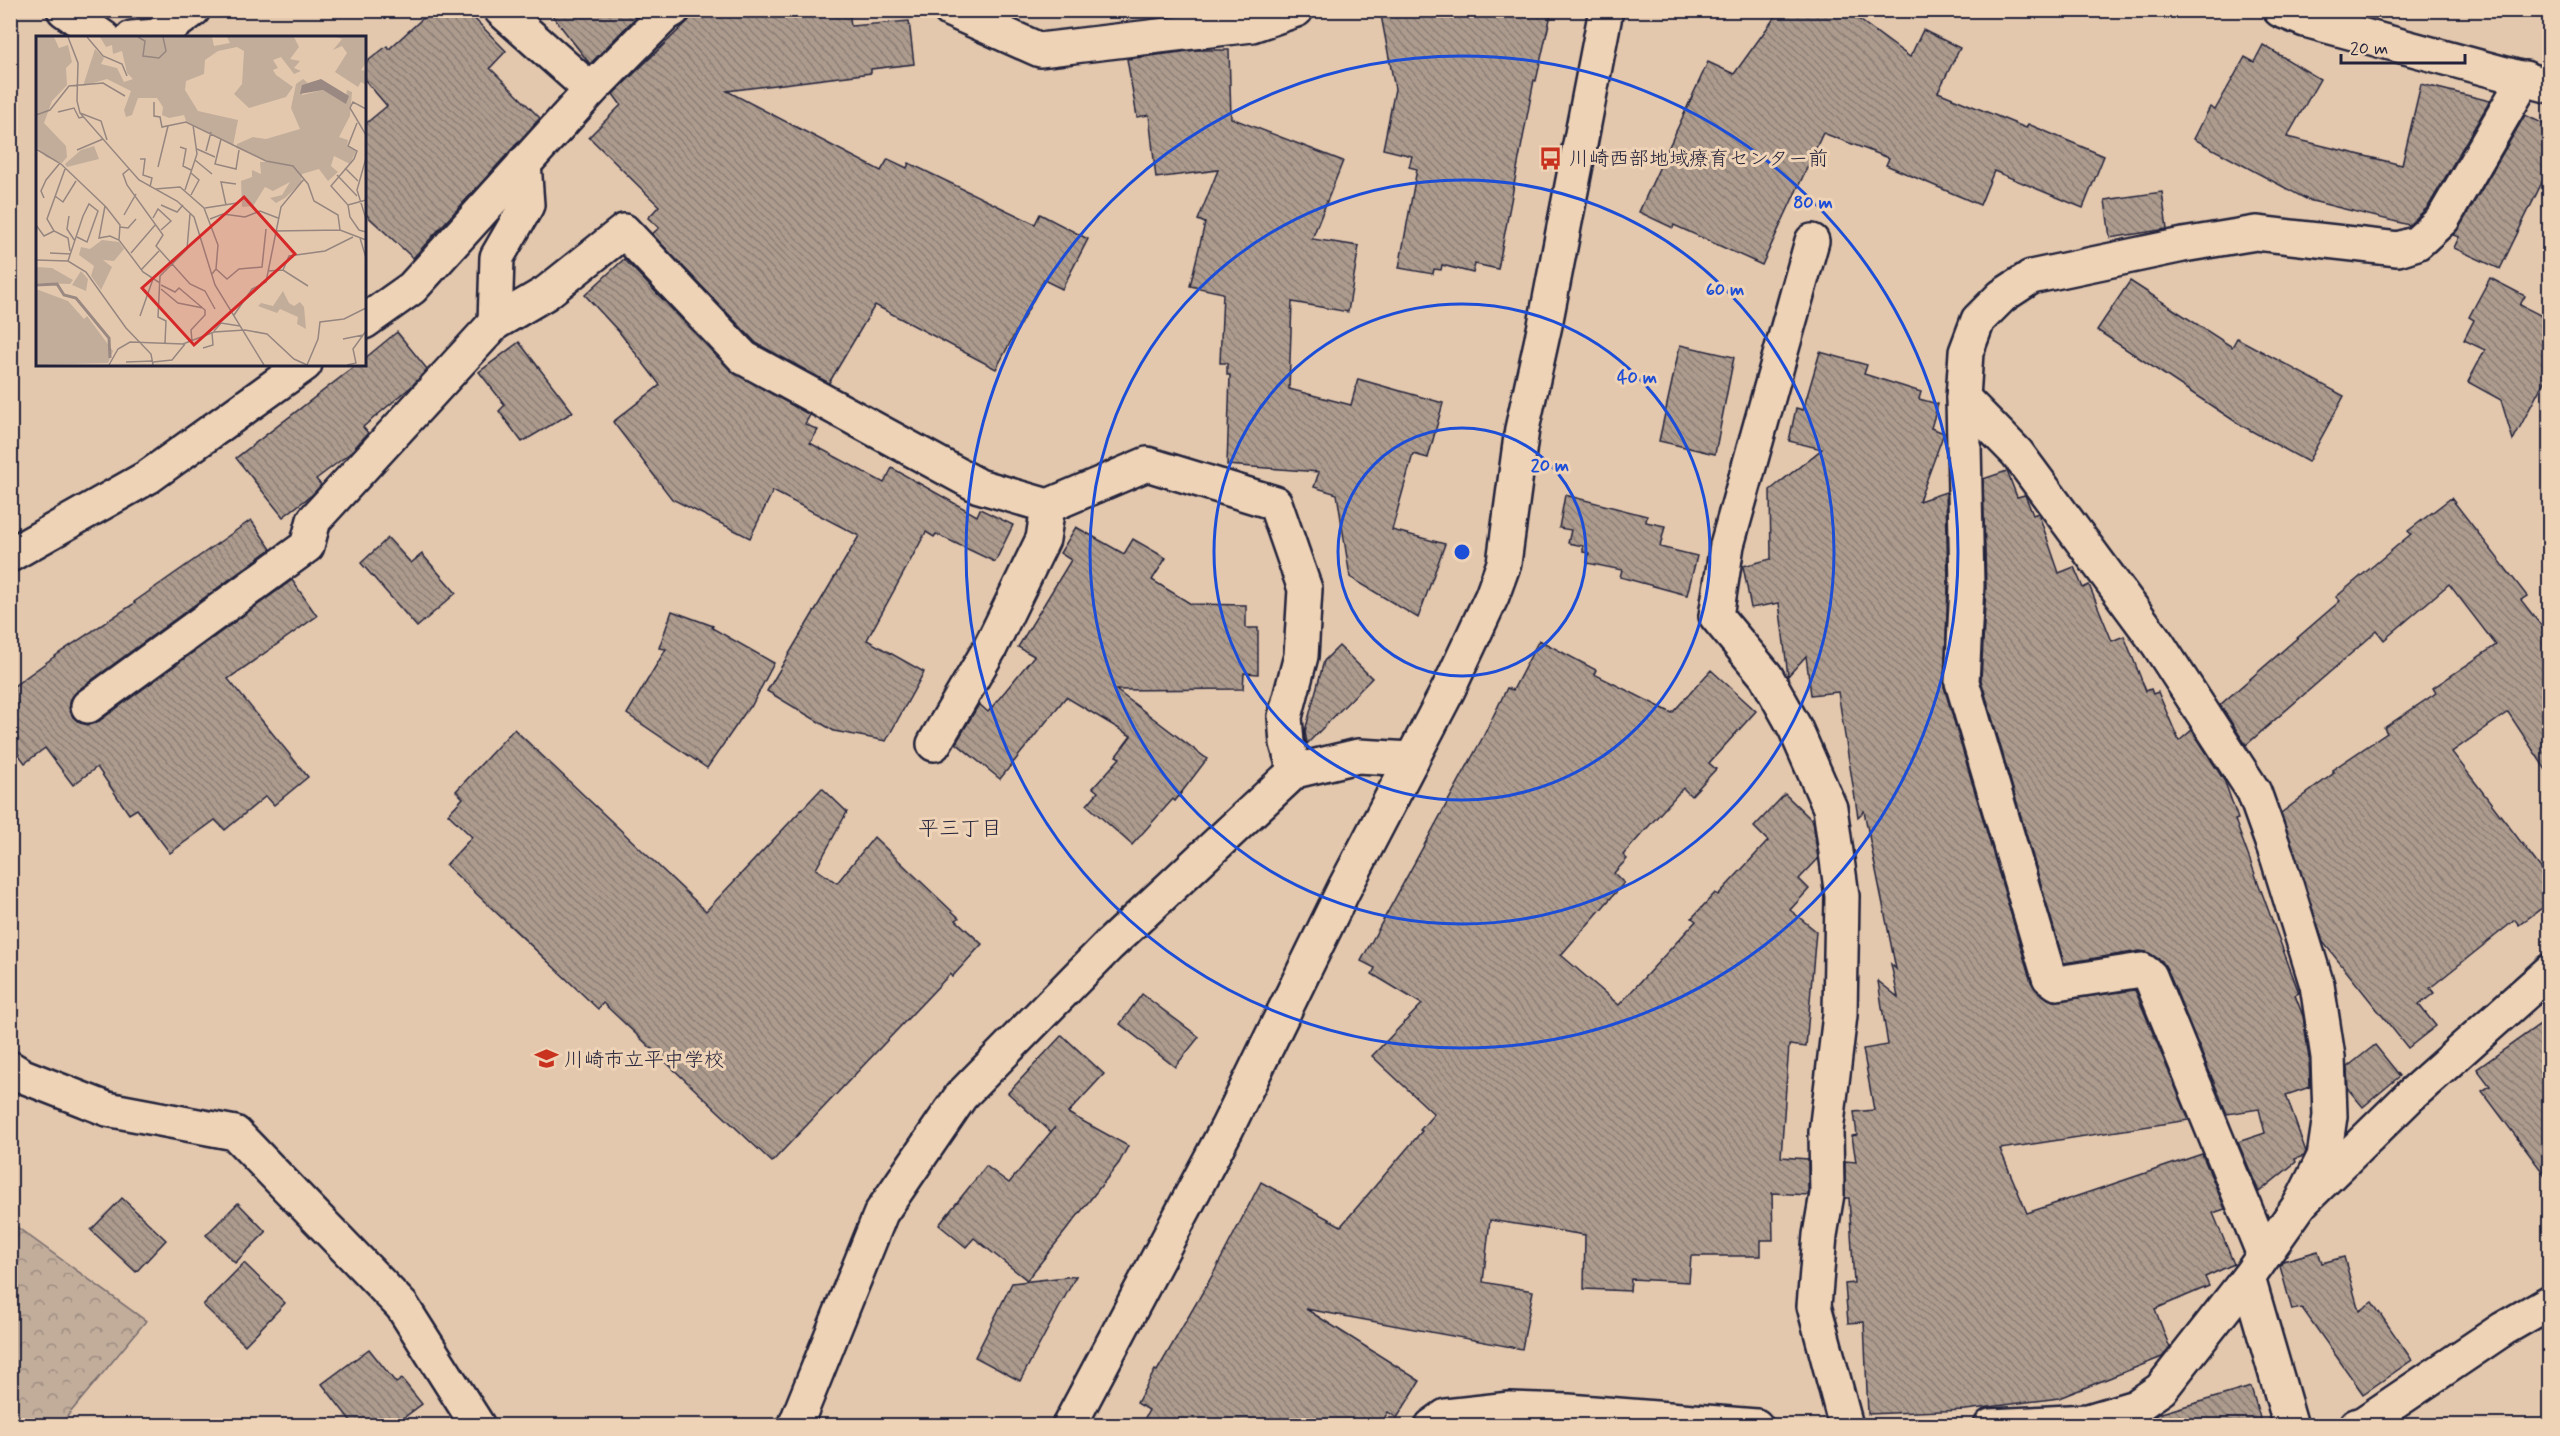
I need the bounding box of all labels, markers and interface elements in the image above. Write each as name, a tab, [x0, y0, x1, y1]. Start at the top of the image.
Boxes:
scale bar	[2341, 27, 2466, 65]
inset map	[36, 36, 366, 366]
text: 20 m	[2350, 37, 2388, 61]
bus stop icon: 川崎西部地域療育センター前	[1538, 145, 1564, 171]
place label: 川崎西部地域療育センター前	[1569, 146, 1828, 173]
text: 80 m	[1793, 191, 1833, 215]
text: 60 m	[1706, 278, 1744, 302]
text: 40 m	[1617, 366, 1657, 390]
text: 20 m	[1531, 454, 1569, 478]
centre of rings	[1452, 542, 1472, 562]
district label: 平三丁目	[918, 815, 1002, 843]
school or university icon: 川崎市立平中学校	[533, 1046, 559, 1072]
place label: 川崎市立平中学校	[564, 1047, 724, 1074]

